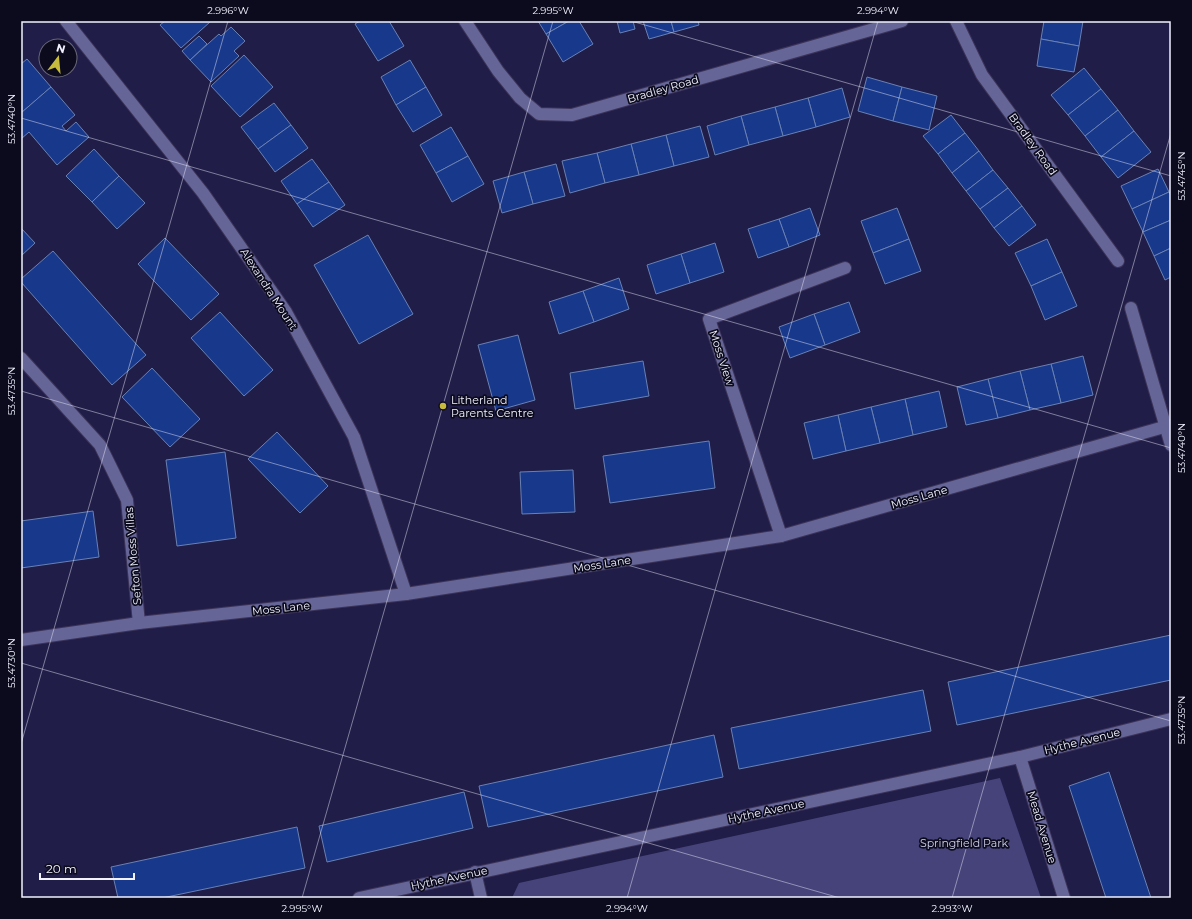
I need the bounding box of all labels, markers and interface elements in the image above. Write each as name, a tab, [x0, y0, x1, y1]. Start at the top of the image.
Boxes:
text: 2.996°W	[207, 4, 249, 17]
text: 2.995°W	[532, 4, 574, 17]
text: 2.994°W	[857, 4, 899, 17]
north arrow	[38, 38, 78, 78]
text: N	[55, 40, 67, 56]
street label: Bradley Road	[626, 72, 700, 106]
text: 53.4740°N	[5, 94, 18, 144]
street label: Bradley Road	[1006, 110, 1060, 178]
text: 53.4745°N	[1175, 151, 1188, 201]
street label: Alexandra Mount	[237, 246, 301, 333]
street label: Moss View	[706, 328, 738, 388]
text: 53.4735°N	[5, 367, 18, 415]
place label: Litherland Parents Centre	[451, 393, 534, 420]
marker: Litherland Parents Centre	[438, 401, 448, 411]
text: 53.4740°N	[1175, 423, 1188, 473]
street label: Moss Lane	[889, 482, 949, 512]
street label: Sefton Moss Villas	[122, 506, 144, 605]
street label: Moss Lane	[572, 552, 632, 575]
street label: Moss Lane	[251, 598, 311, 618]
text: 53.4730°N	[5, 638, 18, 688]
text: 53.4735°N	[1175, 696, 1188, 744]
street label: Hythe Avenue	[1043, 725, 1122, 757]
street label: Mead Avenue	[1024, 789, 1060, 865]
street label: Hythe Avenue	[726, 796, 806, 826]
park label: Springfield Park	[920, 836, 1009, 850]
scale bar	[40, 855, 134, 881]
text: 20 m	[46, 861, 77, 876]
street label: Hythe Avenue	[409, 863, 489, 893]
text: 2.995°W	[281, 902, 323, 915]
text: 2.994°W	[606, 902, 648, 915]
text: 2.993°W	[931, 902, 973, 915]

